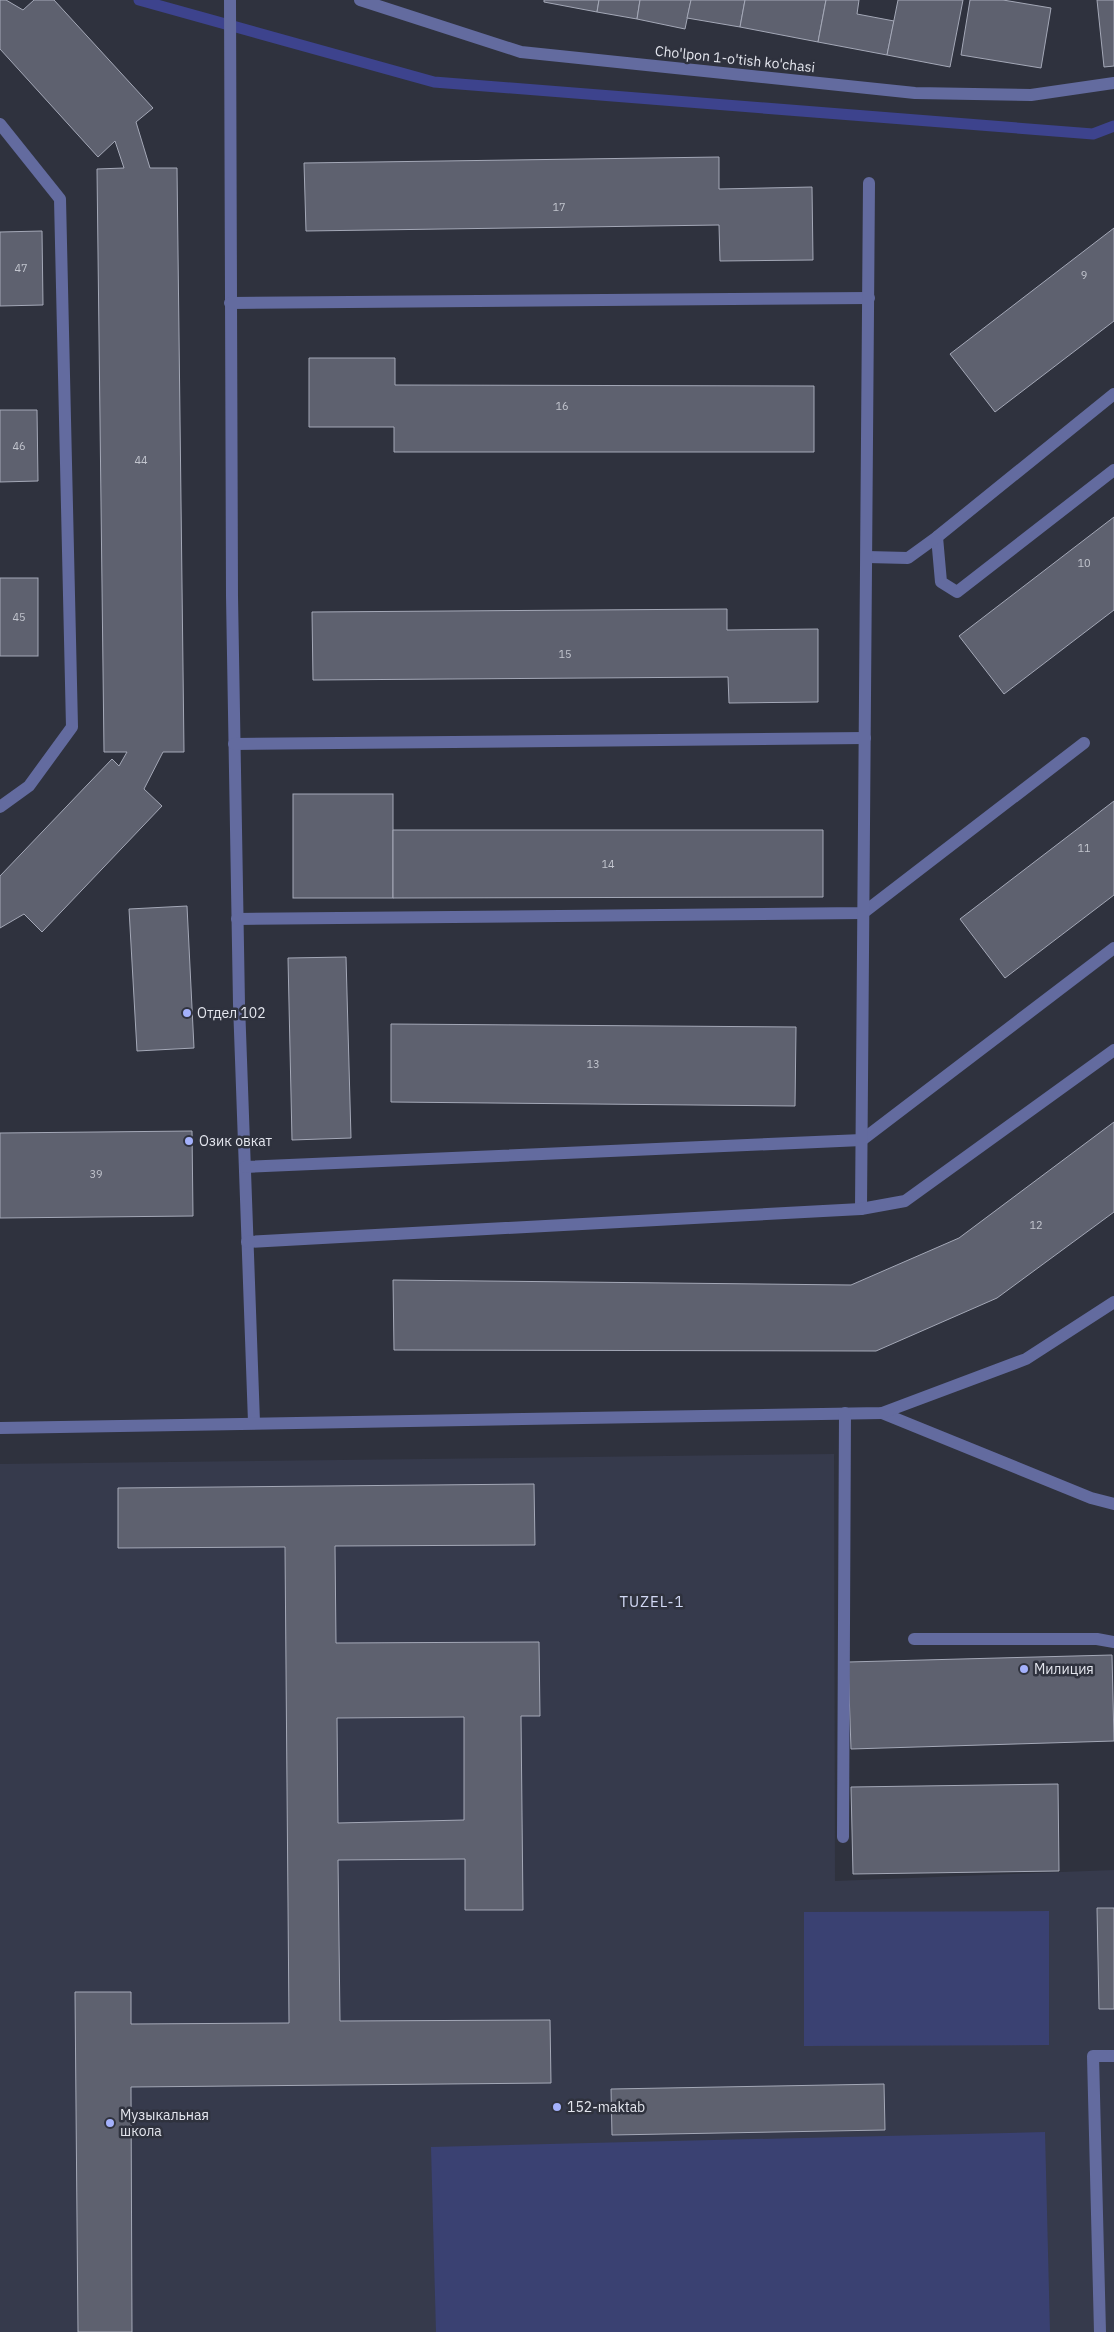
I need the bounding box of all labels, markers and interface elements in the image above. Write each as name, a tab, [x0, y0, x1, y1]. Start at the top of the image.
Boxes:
street label: Cho'lpon 1-o'tish ko'chasi	[654, 42, 816, 76]
house number: 17	[552, 200, 566, 214]
house number: 47	[14, 261, 28, 275]
house number: 9	[1081, 268, 1087, 282]
house number: 16	[555, 399, 569, 413]
house number: 46	[12, 439, 26, 453]
house number: 44	[134, 453, 148, 467]
house number: 10	[1077, 556, 1091, 570]
house number: 45	[12, 610, 26, 624]
house number: 15	[558, 647, 572, 661]
house number: 11	[1077, 841, 1091, 855]
house number: 14	[601, 857, 615, 871]
place label: Отдел 102	[197, 1004, 266, 1022]
marker: Отдел 102	[181, 1007, 193, 1019]
house number: 13	[586, 1057, 600, 1071]
place label: Озик овкат	[199, 1132, 273, 1150]
marker: Озик овкат	[183, 1135, 195, 1147]
house number: 39	[89, 1167, 103, 1181]
house number: 12	[1029, 1218, 1043, 1232]
district label: TUZEL-1	[619, 1592, 685, 1611]
place label: Милиция	[1034, 1660, 1094, 1678]
marker: Милиция	[1018, 1663, 1030, 1675]
place label: 152-maktab	[567, 2098, 645, 2116]
marker: 152-maktab	[551, 2101, 563, 2113]
place label: Музыкальная школа	[120, 2106, 209, 2140]
marker: Музыкальная школа	[104, 2117, 116, 2129]

